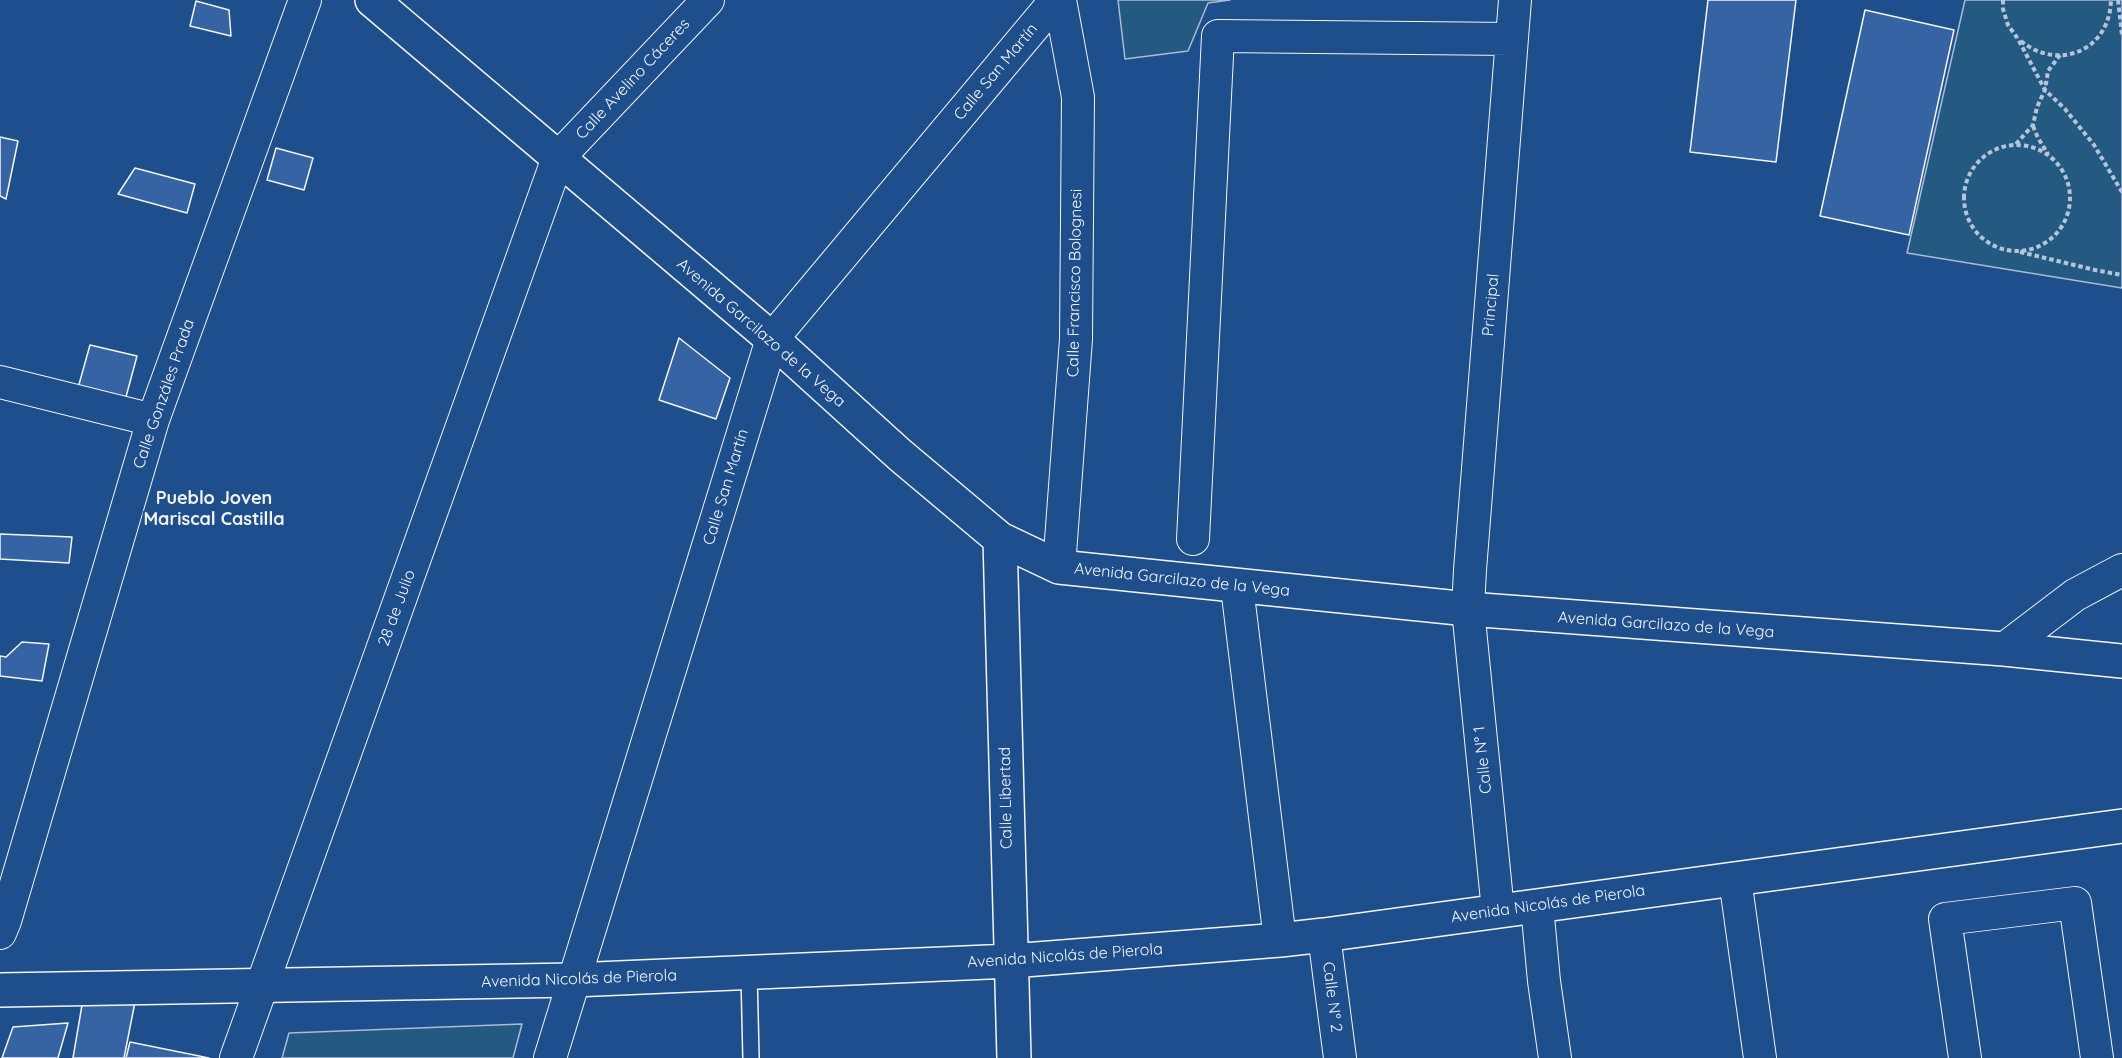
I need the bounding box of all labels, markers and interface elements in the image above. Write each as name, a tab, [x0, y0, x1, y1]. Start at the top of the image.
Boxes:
street label: Calle Avelino Cáceres	[572, 15, 694, 143]
street label: Calle San Martín	[950, 20, 1042, 124]
street label: Calle Francisco Bolognesi	[1064, 189, 1086, 377]
street label: Avenida Garcilazo de la Vega	[673, 255, 849, 411]
street label: Principal	[1479, 273, 1503, 337]
street label: Calle Gonzáles Prada	[129, 317, 199, 471]
street label: Calle San Martín	[699, 427, 753, 547]
district label: Pueblo Joven Mariscal Castilla	[143, 488, 285, 530]
street label: Avenida Garcilazo de la Vega	[1073, 559, 1291, 601]
street label: 28 de Julio	[374, 567, 420, 649]
street label: Avenida Garcilazo de la Vega	[1557, 608, 1775, 642]
street label: Calle N° 1	[1470, 725, 1496, 795]
street label: Calle Libertad	[996, 747, 1016, 849]
street label: Avenida Nicolás de Pierola	[1450, 881, 1646, 927]
street label: Avenida Nicolás de Pierola	[967, 940, 1163, 972]
street label: Calle N° 2	[1318, 961, 1346, 1033]
street label: Avenida Nicolás de Pierola	[481, 966, 677, 992]

